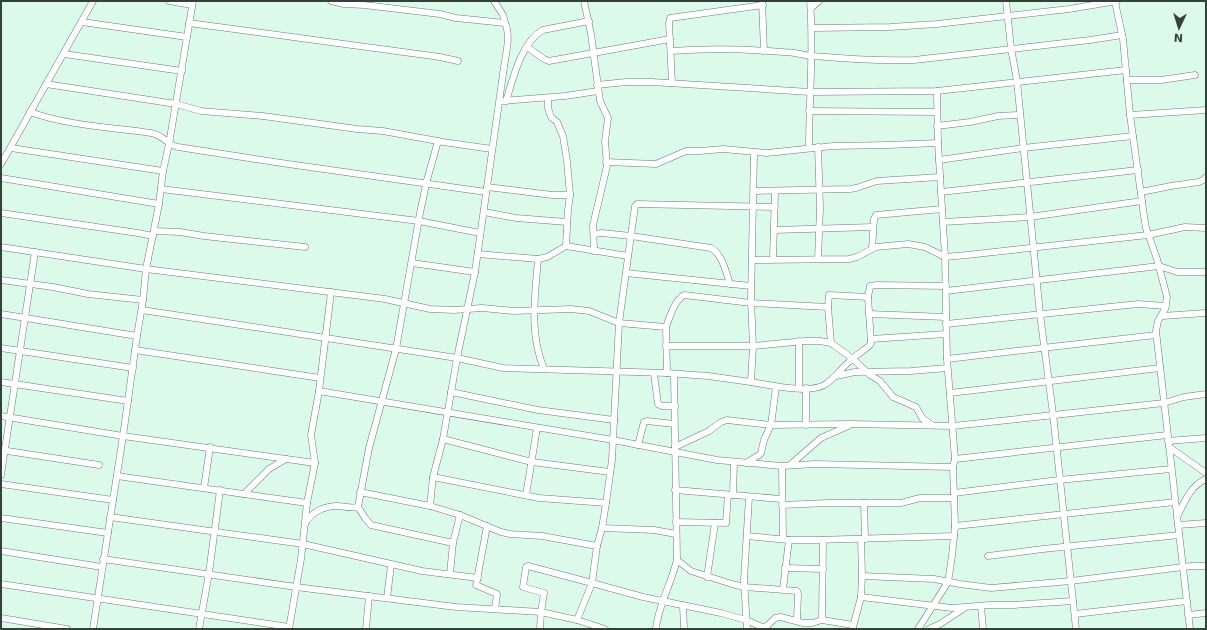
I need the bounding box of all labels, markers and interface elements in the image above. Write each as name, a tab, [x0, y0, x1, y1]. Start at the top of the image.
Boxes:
north arrow	[1159, 8, 1199, 48]
text: N	[1173, 31, 1183, 44]

